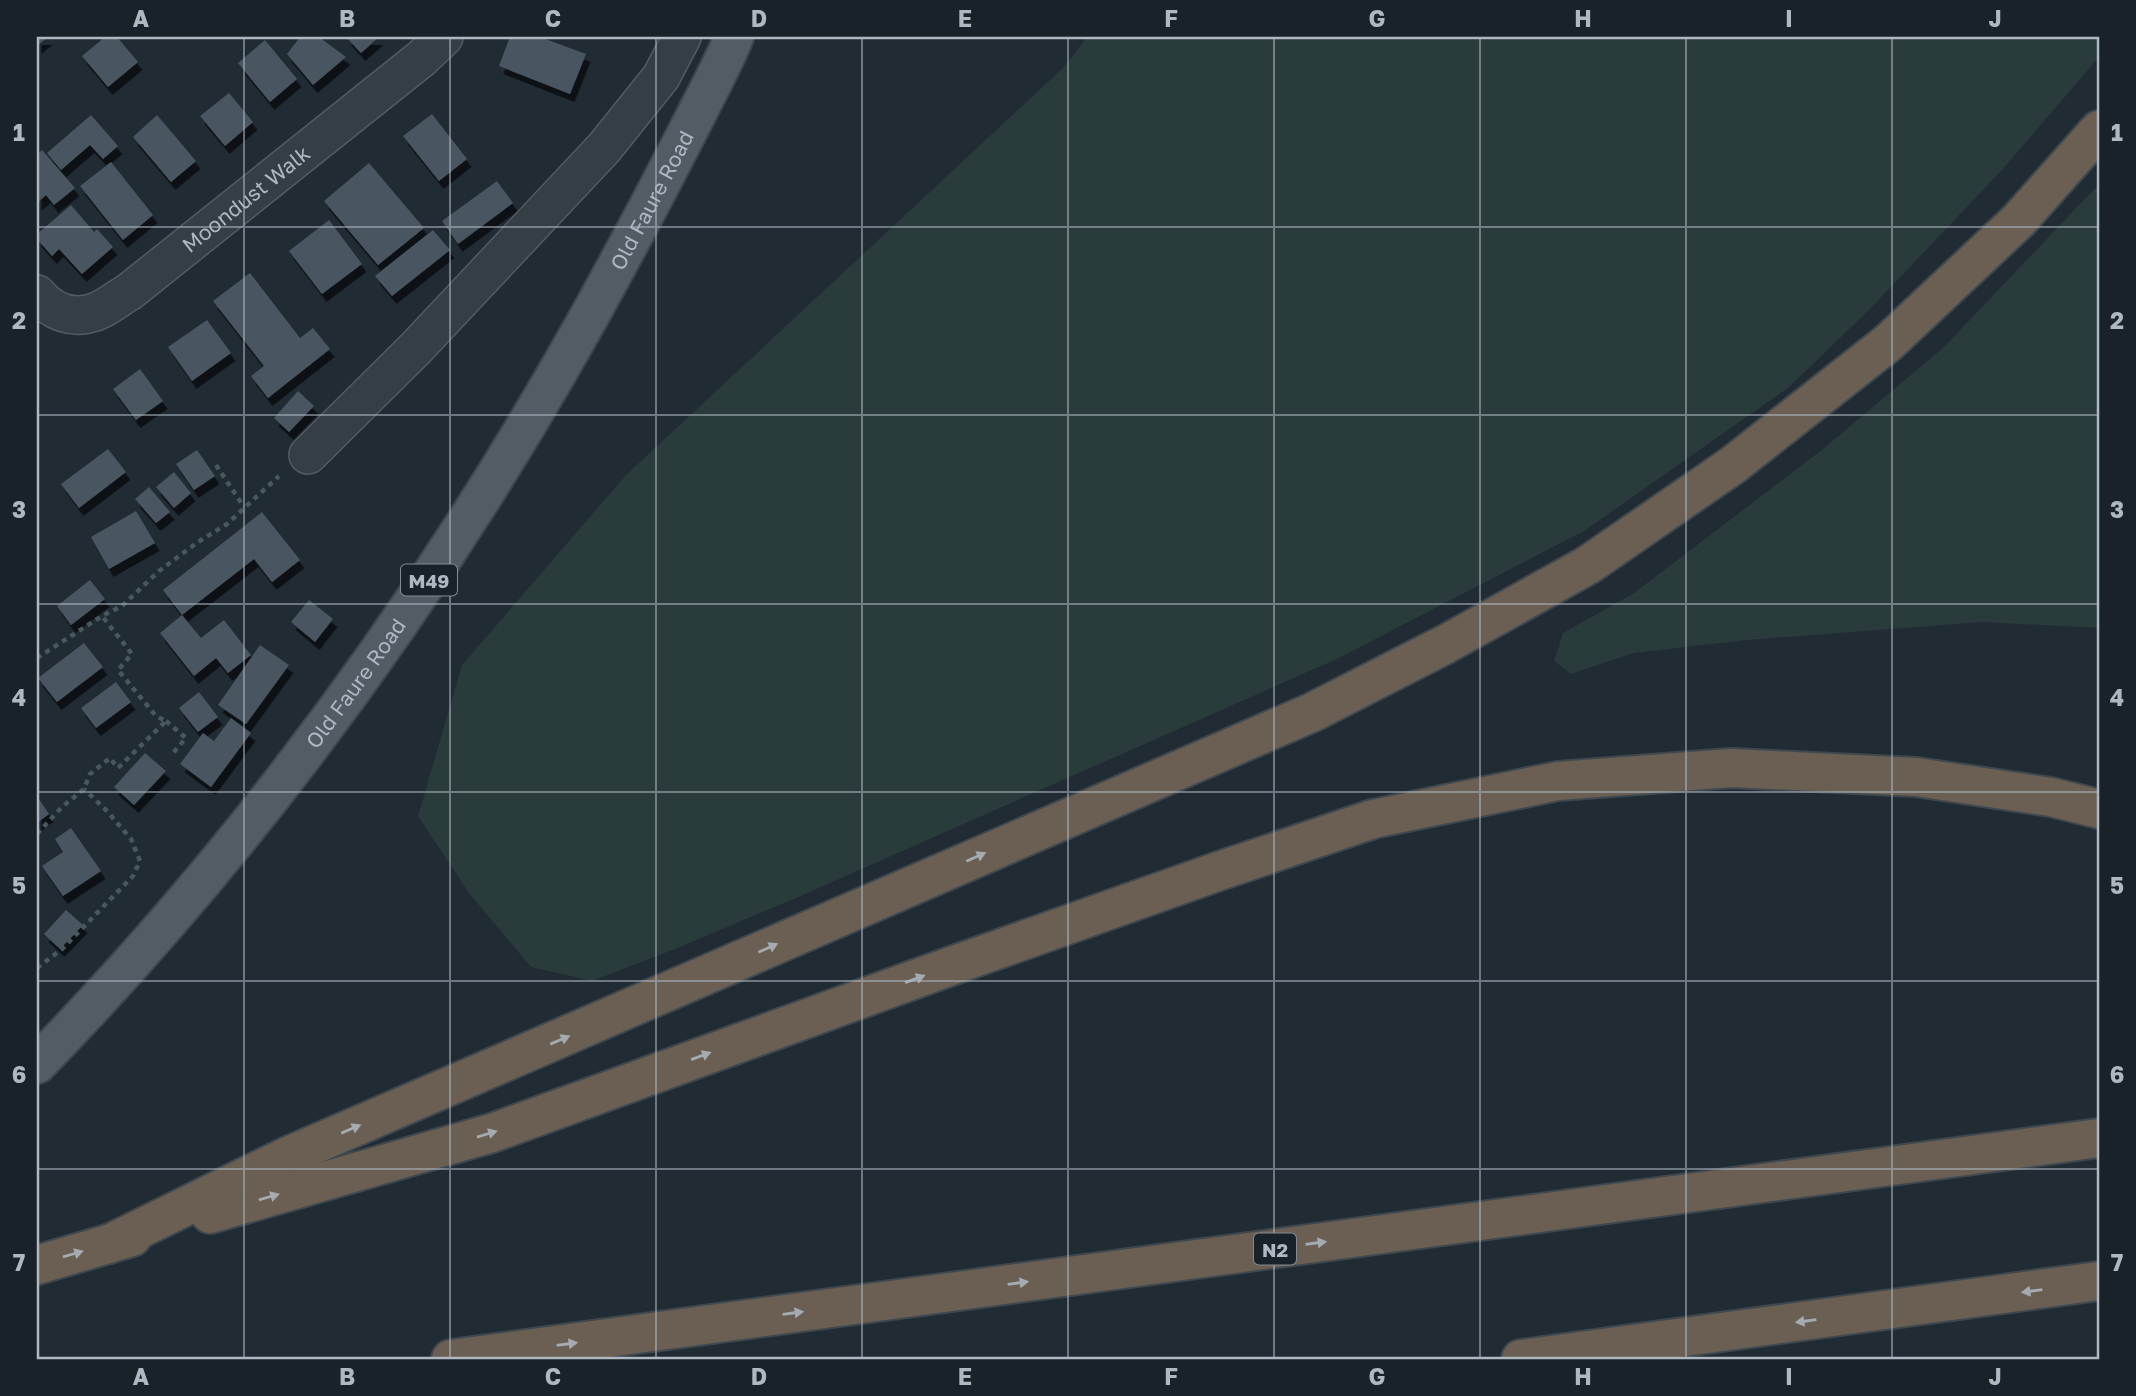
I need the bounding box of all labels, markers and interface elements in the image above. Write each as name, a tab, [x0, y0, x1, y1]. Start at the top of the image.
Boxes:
text: A	[133, 4, 150, 32]
text: B	[339, 4, 355, 32]
text: C	[545, 4, 561, 32]
text: D	[751, 4, 767, 32]
text: E	[958, 4, 972, 32]
text: F	[1164, 4, 1178, 32]
text: G	[1369, 4, 1385, 32]
text: H	[1574, 4, 1592, 32]
text: I	[1785, 4, 1793, 32]
text: J	[1988, 4, 2002, 32]
text: 1	[13, 118, 25, 146]
text: 1	[2111, 118, 2123, 146]
street label: Old Faure Road	[604, 126, 699, 274]
street label: Moondust Walk	[177, 140, 315, 258]
text: 2	[12, 306, 26, 334]
text: 2	[2110, 306, 2124, 334]
text: 3	[12, 495, 26, 523]
text: 3	[2110, 495, 2124, 523]
road number: M49	[401, 565, 457, 596]
street label: Old Faure Road	[300, 613, 411, 753]
text: 4	[12, 683, 26, 711]
text: 4	[2110, 683, 2124, 711]
one-way arrow	[966, 851, 987, 862]
text: 5	[12, 871, 26, 899]
text: 5	[2110, 871, 2124, 899]
one-way arrow	[758, 942, 778, 954]
one-way arrow	[905, 973, 926, 984]
one-way arrow	[550, 1034, 571, 1045]
one-way arrow	[690, 1050, 711, 1061]
text: 6	[12, 1060, 26, 1088]
text: 6	[2110, 1060, 2124, 1088]
one-way arrow	[341, 1124, 362, 1135]
one-way arrow	[477, 1128, 498, 1139]
one-way arrow	[259, 1192, 280, 1202]
road number: N2	[1254, 1233, 1296, 1264]
one-way arrow	[1306, 1237, 1328, 1248]
text: 7	[13, 1248, 25, 1276]
text: 7	[2111, 1248, 2123, 1276]
one-way arrow	[63, 1249, 84, 1259]
one-way arrow	[1007, 1278, 1029, 1289]
one-way arrow	[2020, 1285, 2042, 1296]
one-way arrow	[782, 1308, 804, 1319]
one-way arrow	[1795, 1315, 1817, 1326]
one-way arrow	[556, 1338, 578, 1349]
text: A	[133, 1362, 150, 1390]
text: B	[339, 1362, 355, 1390]
text: C	[545, 1362, 561, 1390]
text: D	[751, 1362, 767, 1390]
text: E	[958, 1362, 972, 1390]
text: F	[1164, 1362, 1178, 1390]
text: G	[1369, 1362, 1385, 1390]
text: H	[1574, 1362, 1592, 1390]
text: I	[1785, 1362, 1793, 1390]
text: J	[1988, 1362, 2002, 1390]

